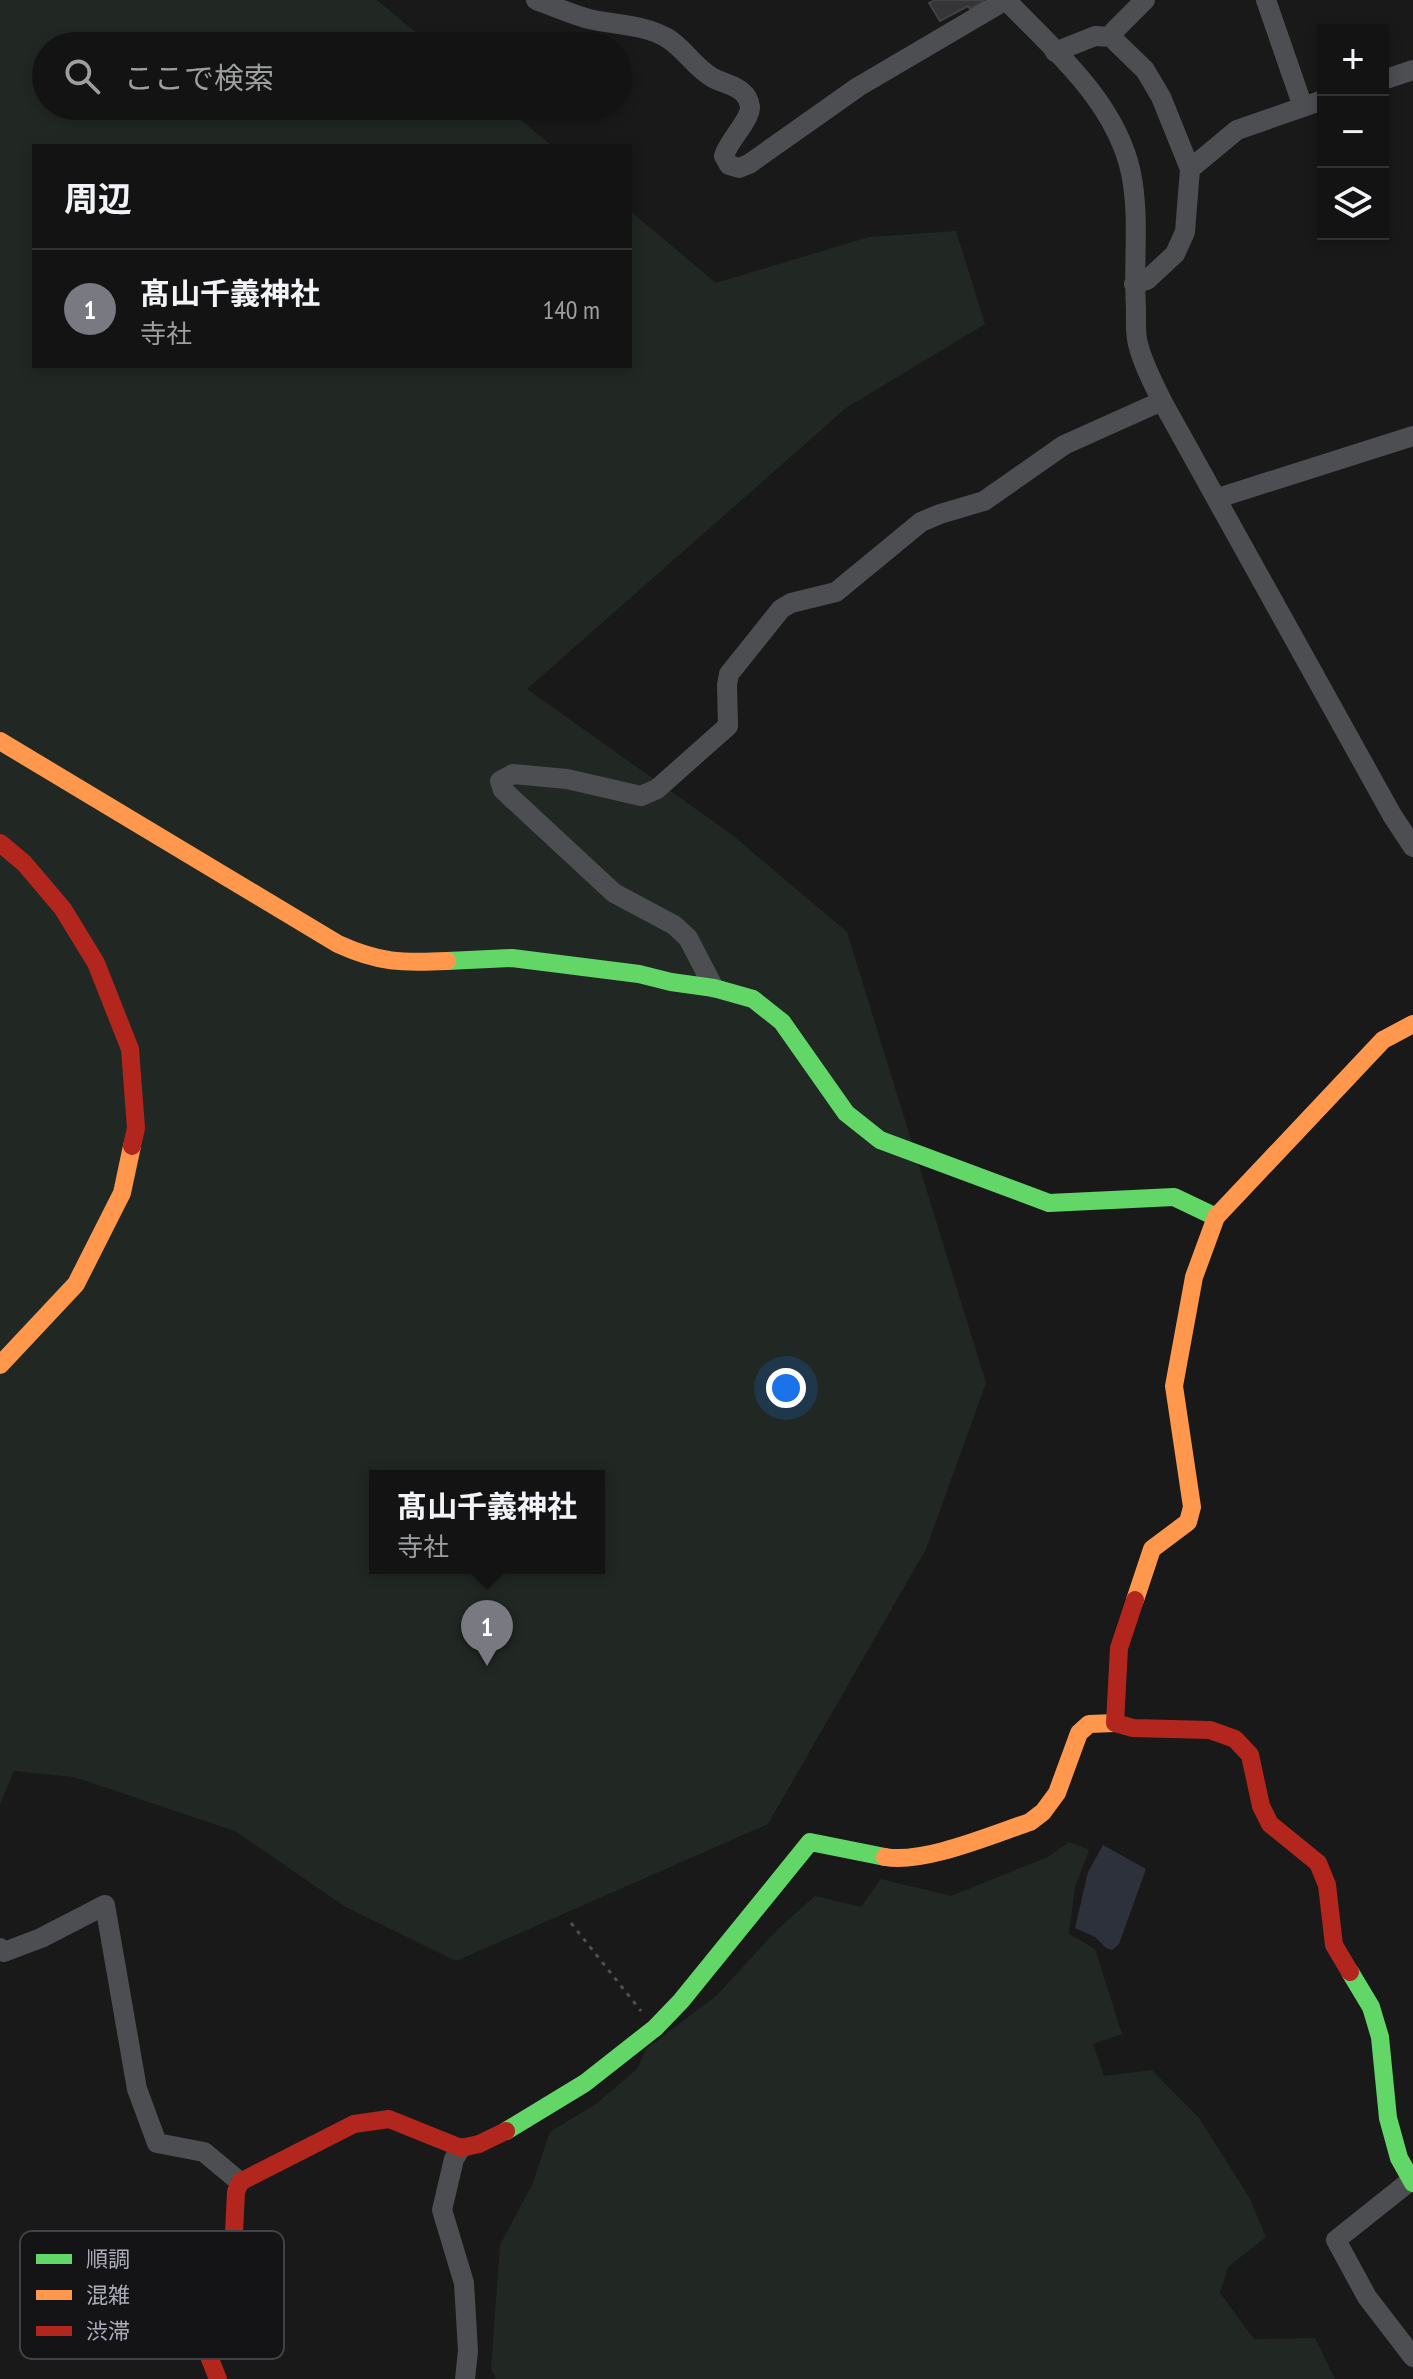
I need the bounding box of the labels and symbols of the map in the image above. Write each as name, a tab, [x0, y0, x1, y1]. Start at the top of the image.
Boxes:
your location	[766, 1368, 806, 1408]
pin: 1	[461, 1600, 513, 1666]
legend	[20, 2231, 284, 2359]
text: 順調	[86, 2245, 130, 2273]
text: 混雑	[86, 2281, 130, 2309]
text: 渋滞	[86, 2317, 130, 2345]

